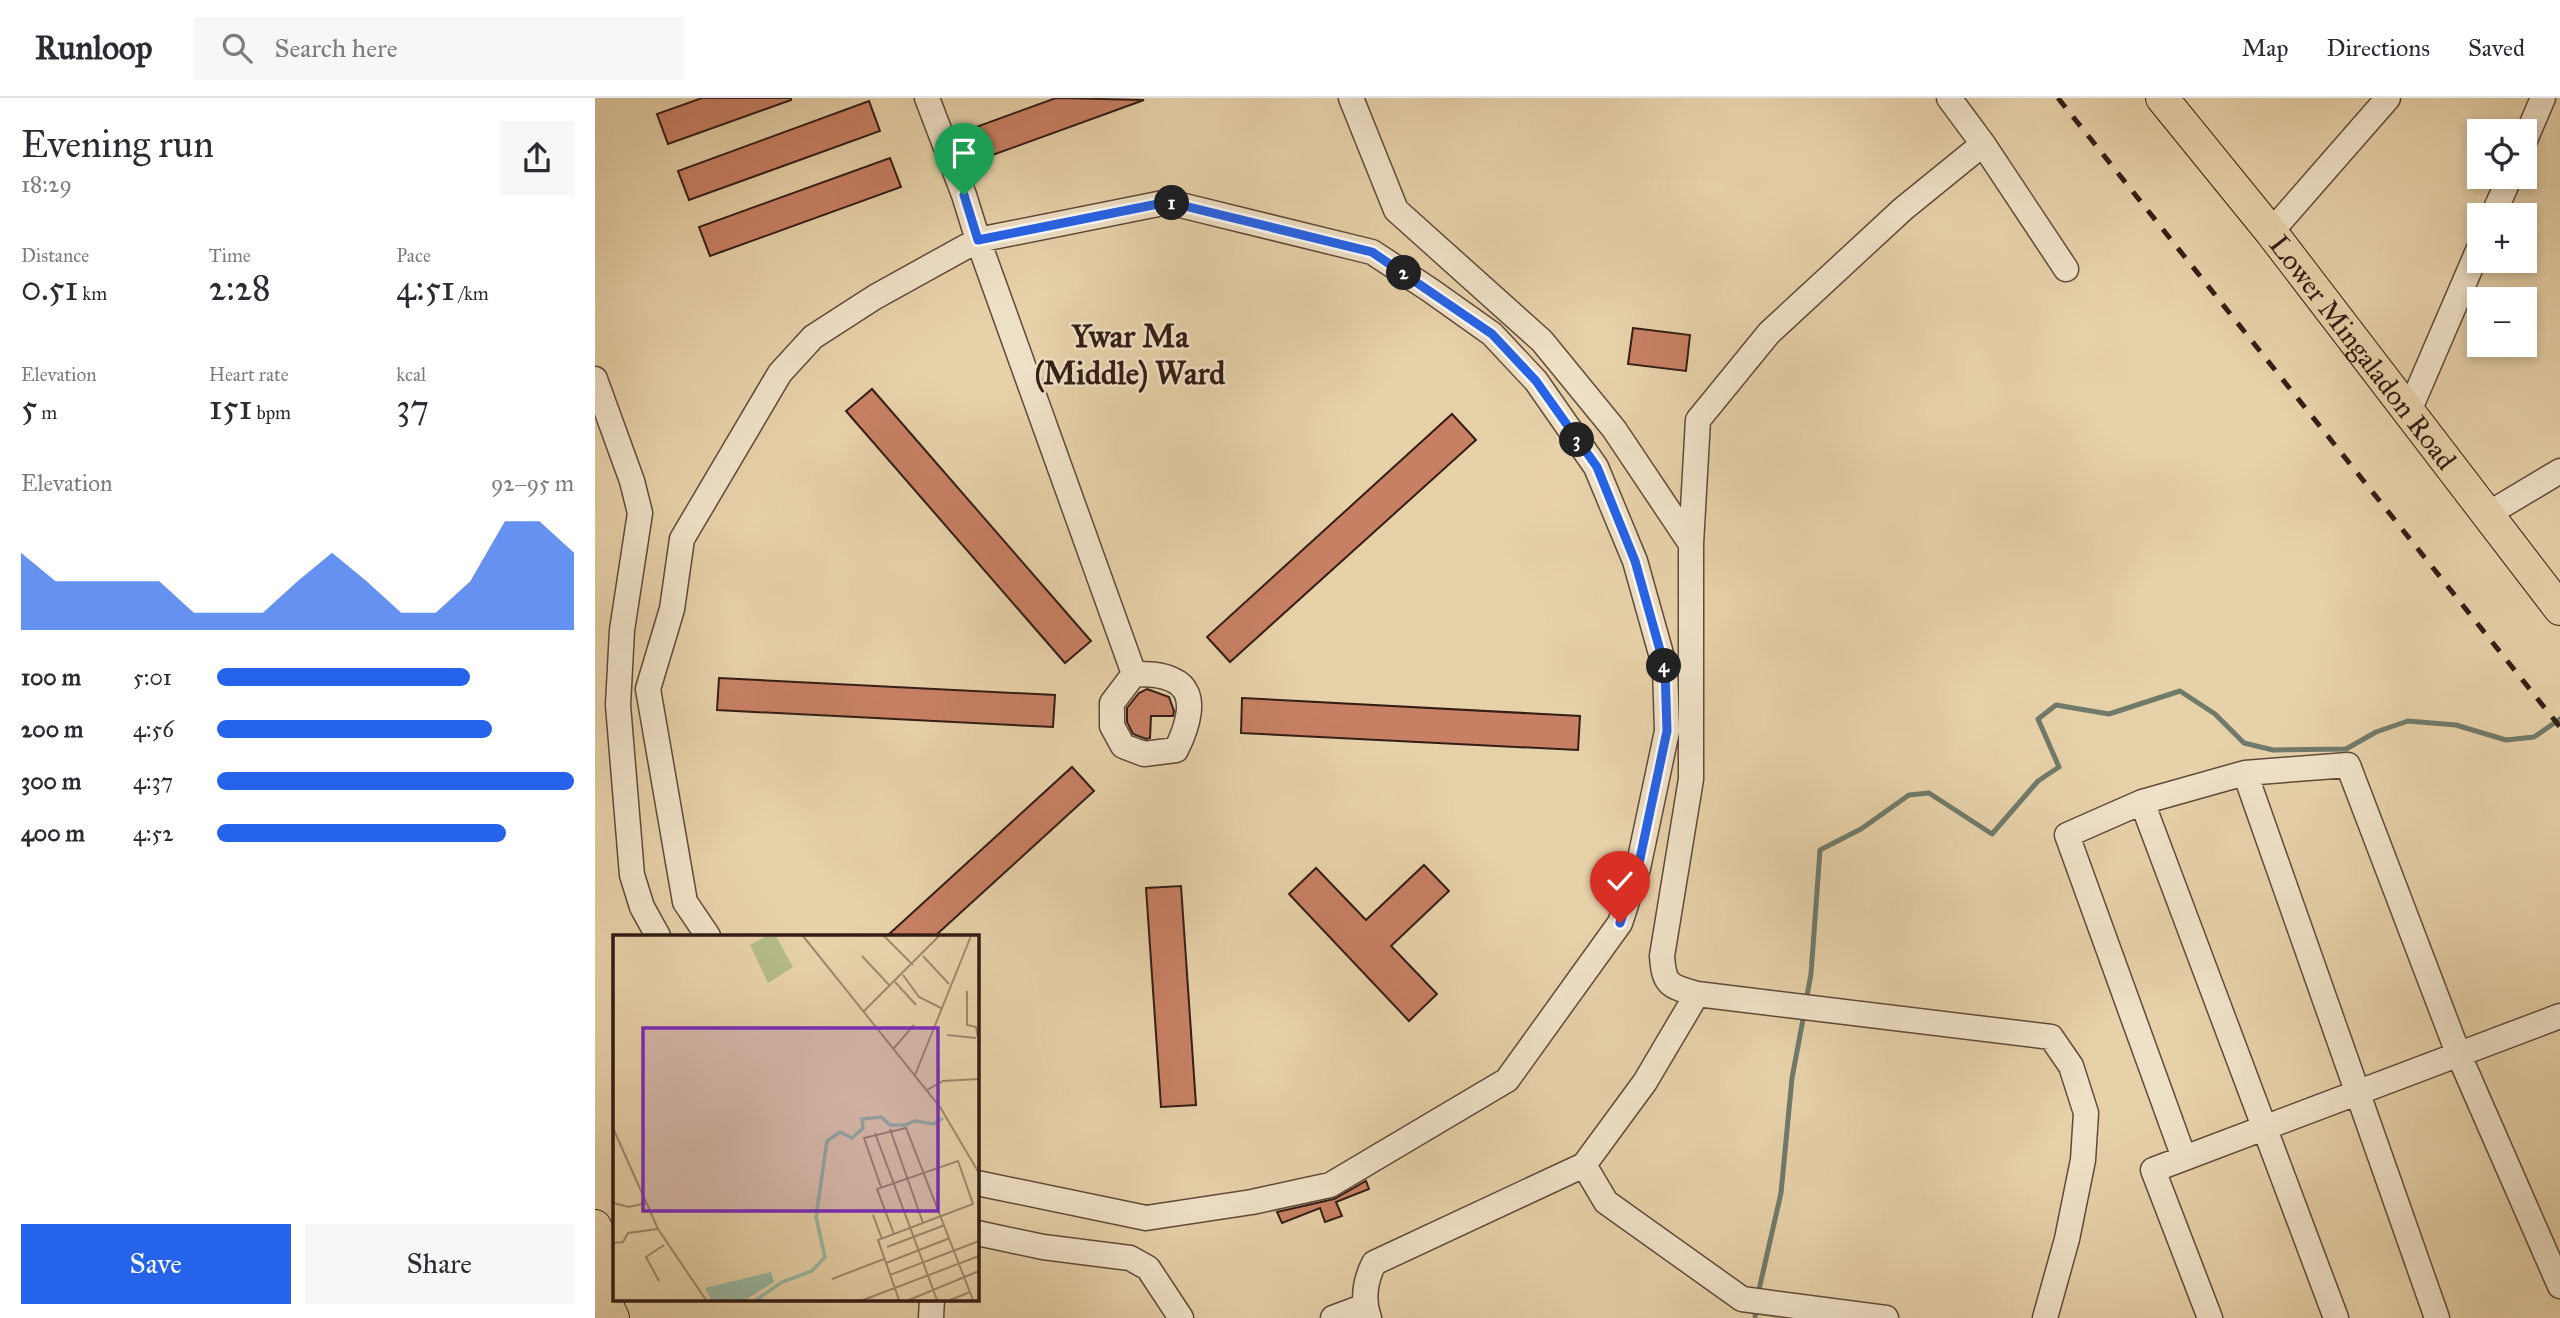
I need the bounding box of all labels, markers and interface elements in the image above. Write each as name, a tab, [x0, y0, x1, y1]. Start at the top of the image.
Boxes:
search box	[194, 17, 684, 80]
text: Runloop	[35, 28, 152, 68]
icon: search	[218, 29, 256, 67]
text: Search here	[274, 32, 397, 64]
text: Map	[2242, 33, 2289, 63]
text: Directions	[2327, 33, 2430, 63]
text: Saved	[2468, 33, 2525, 63]
map controls	[2467, 119, 2537, 357]
button: locate	[2467, 119, 2537, 189]
text: Evening run	[21, 121, 214, 167]
button: share	[500, 121, 574, 195]
pin	[934, 123, 994, 195]
icon: arrive	[945, 134, 983, 172]
text: 18:29	[21, 170, 72, 198]
pin: 1	[1155, 186, 1189, 220]
text: 1	[1168, 191, 1175, 214]
button: +	[2467, 203, 2537, 273]
street label: Lower Mingaladon Road	[2262, 228, 2464, 477]
text: Distance	[21, 244, 89, 267]
text: Time	[209, 244, 251, 267]
text: Pace	[396, 244, 431, 267]
pin: 2	[1387, 256, 1421, 290]
text: 2	[1399, 261, 1408, 284]
text: 0.51	[21, 267, 78, 310]
text: 2:28	[209, 267, 271, 310]
text: 4:51	[396, 267, 455, 310]
text: km	[78, 282, 107, 305]
text: /km	[455, 282, 489, 305]
button: −	[2467, 287, 2537, 357]
district label: Ywar Ma (Middle) Ward	[1035, 317, 1226, 393]
text: Elevation	[21, 363, 96, 386]
text: Heart rate	[209, 363, 289, 386]
text: kcal	[396, 363, 426, 386]
text: 5	[21, 386, 37, 429]
text: 151	[209, 386, 252, 429]
text: 37	[396, 386, 429, 429]
text: m	[37, 401, 57, 424]
text: bpm	[252, 401, 291, 424]
pin: 3	[1559, 422, 1595, 458]
text: 3	[1573, 428, 1580, 451]
text: Elevation	[21, 469, 112, 497]
text: 92–95 m	[491, 469, 574, 497]
pin: 4	[1647, 648, 1681, 684]
text: 4	[1658, 654, 1669, 677]
text: 100 m	[21, 663, 81, 691]
text: 5:01	[133, 663, 172, 691]
text: 200 m	[21, 715, 83, 743]
text: 4:56	[133, 715, 174, 743]
text: 300 m	[21, 767, 81, 795]
text: 4:37	[133, 767, 173, 795]
text: 400 m	[21, 819, 85, 847]
text: 4:52	[133, 819, 174, 847]
pin	[1590, 851, 1650, 923]
icon: check	[1601, 862, 1639, 900]
inset map	[613, 935, 978, 1300]
button: Save	[21, 1224, 291, 1304]
button: Share	[305, 1224, 574, 1304]

